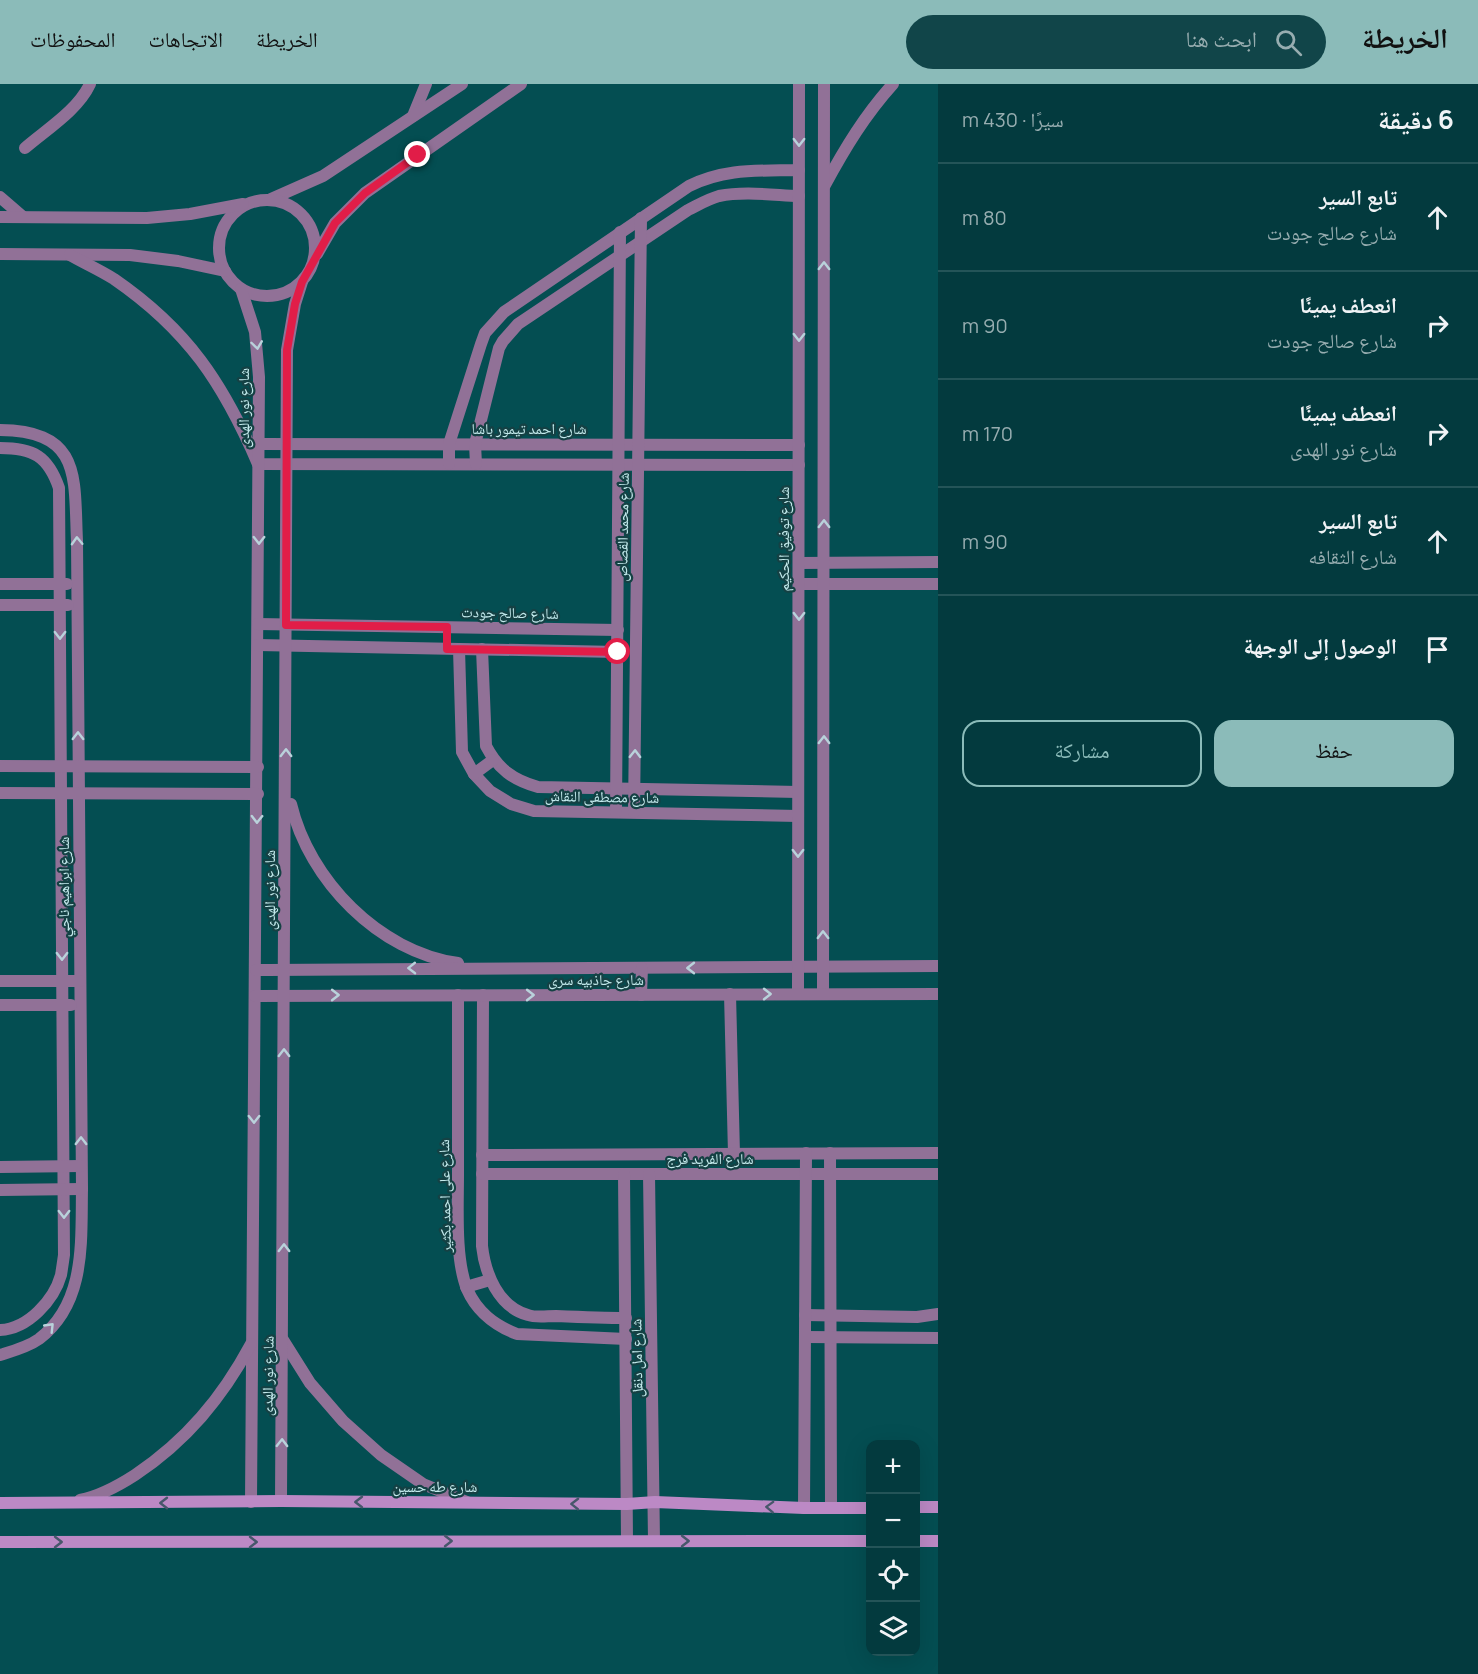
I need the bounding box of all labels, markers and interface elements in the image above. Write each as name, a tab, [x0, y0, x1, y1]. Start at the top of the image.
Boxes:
search box	[906, 15, 1326, 69]
text: الخريطة	[1362, 18, 1448, 56]
text: ابحث هنا	[1186, 24, 1257, 54]
text: المحفوظات	[30, 25, 115, 53]
text: الاتجاهات	[148, 25, 223, 53]
text: الخريطة	[256, 25, 318, 53]
icon: search	[1272, 26, 1305, 59]
text: 6 دقيقة	[1378, 101, 1454, 137]
text: سيرًا · 430 m	[962, 106, 1064, 133]
one-way arrow	[793, 138, 805, 147]
route end	[404, 141, 430, 167]
text: تابع السير	[1319, 182, 1397, 212]
icon: ahead	[1421, 201, 1454, 234]
text: 80 m	[962, 204, 1007, 231]
text: شارع صالح جودت	[1267, 219, 1397, 246]
one-way arrow	[818, 262, 830, 271]
text: انعطف يمينًا	[1299, 290, 1397, 320]
icon: right	[1421, 309, 1454, 342]
text: 90 m	[962, 312, 1008, 339]
text: شارع صالح جودت	[1267, 327, 1397, 354]
one-way arrow	[793, 333, 805, 342]
one-way arrow	[251, 341, 263, 350]
street label: شارع نور الهدى	[233, 368, 254, 448]
text: انعطف يمينًا	[1299, 398, 1397, 428]
icon: right	[1421, 417, 1454, 450]
street label: شارع احمد تيمور باشا	[471, 418, 587, 439]
text: 170 m	[962, 420, 1013, 447]
text: شارع نور الهدى	[1290, 435, 1397, 462]
street label: شارع محمد القصاص	[611, 472, 634, 582]
street label: شارع توفيق الحكيم	[773, 486, 794, 591]
text: تابع السير	[1319, 506, 1397, 536]
one-way arrow	[818, 520, 830, 529]
icon: ahead	[1421, 525, 1454, 558]
text: 90 m	[962, 528, 1008, 555]
one-way arrow	[70, 536, 83, 545]
one-way arrow	[253, 536, 265, 545]
text: شارع الثقافه	[1309, 543, 1397, 570]
street label: شارع صالح جودت	[461, 601, 559, 624]
one-way arrow	[793, 612, 805, 621]
one-way arrow	[54, 630, 66, 639]
text: الوصول إلى الوجهة	[1244, 631, 1397, 661]
icon: arrive	[1421, 633, 1454, 666]
route start	[604, 638, 630, 664]
button: مشاركة	[962, 720, 1202, 787]
button: حفظ	[1214, 720, 1454, 787]
one-way arrow	[72, 731, 84, 740]
one-way arrow	[818, 736, 830, 745]
one-way arrow	[280, 748, 292, 757]
one-way arrow	[629, 749, 641, 758]
street label: شارع مصطفى النقاش	[545, 785, 660, 808]
one-way arrow	[251, 815, 263, 824]
street label: شارع ابراهيم ناجي	[53, 837, 76, 937]
one-way arrow	[792, 849, 804, 858]
street label: شارع نور الهدى	[259, 850, 280, 930]
one-way arrow	[817, 931, 829, 940]
one-way arrow	[56, 951, 68, 960]
one-way arrow	[407, 962, 416, 974]
one-way arrow	[686, 962, 695, 974]
street label: شارع جاذبيه سرى	[548, 969, 644, 990]
one-way arrow	[762, 988, 771, 1000]
one-way arrow	[330, 989, 339, 1001]
one-way arrow	[525, 989, 534, 1001]
one-way arrow	[278, 1048, 291, 1057]
one-way arrow	[248, 1114, 260, 1123]
one-way arrow	[75, 1136, 87, 1145]
street label: شارع على احمد بكثير	[433, 1139, 456, 1254]
street label: شارع الفريد فرج	[666, 1148, 754, 1169]
one-way arrow	[58, 1209, 70, 1218]
one-way arrow	[278, 1243, 290, 1252]
street label: شارع امل دنقل	[625, 1318, 648, 1398]
one-way arrow	[43, 1324, 54, 1335]
street label: شارع نور الهدى	[256, 1336, 279, 1416]
one-way arrow	[276, 1438, 288, 1447]
map controls	[866, 1440, 920, 1656]
button: +	[866, 1440, 920, 1494]
street label: شارع طه حسين	[393, 1476, 478, 1497]
button: −	[866, 1494, 920, 1548]
one-way arrow	[355, 1496, 364, 1508]
one-way arrow	[160, 1497, 169, 1509]
one-way arrow	[571, 1497, 580, 1510]
one-way arrow	[766, 1500, 775, 1513]
one-way arrow	[444, 1535, 453, 1547]
one-way arrow	[681, 1535, 690, 1547]
one-way arrow	[54, 1536, 63, 1548]
one-way arrow	[249, 1536, 258, 1548]
button: locate	[866, 1548, 920, 1602]
button: layers	[866, 1602, 920, 1656]

